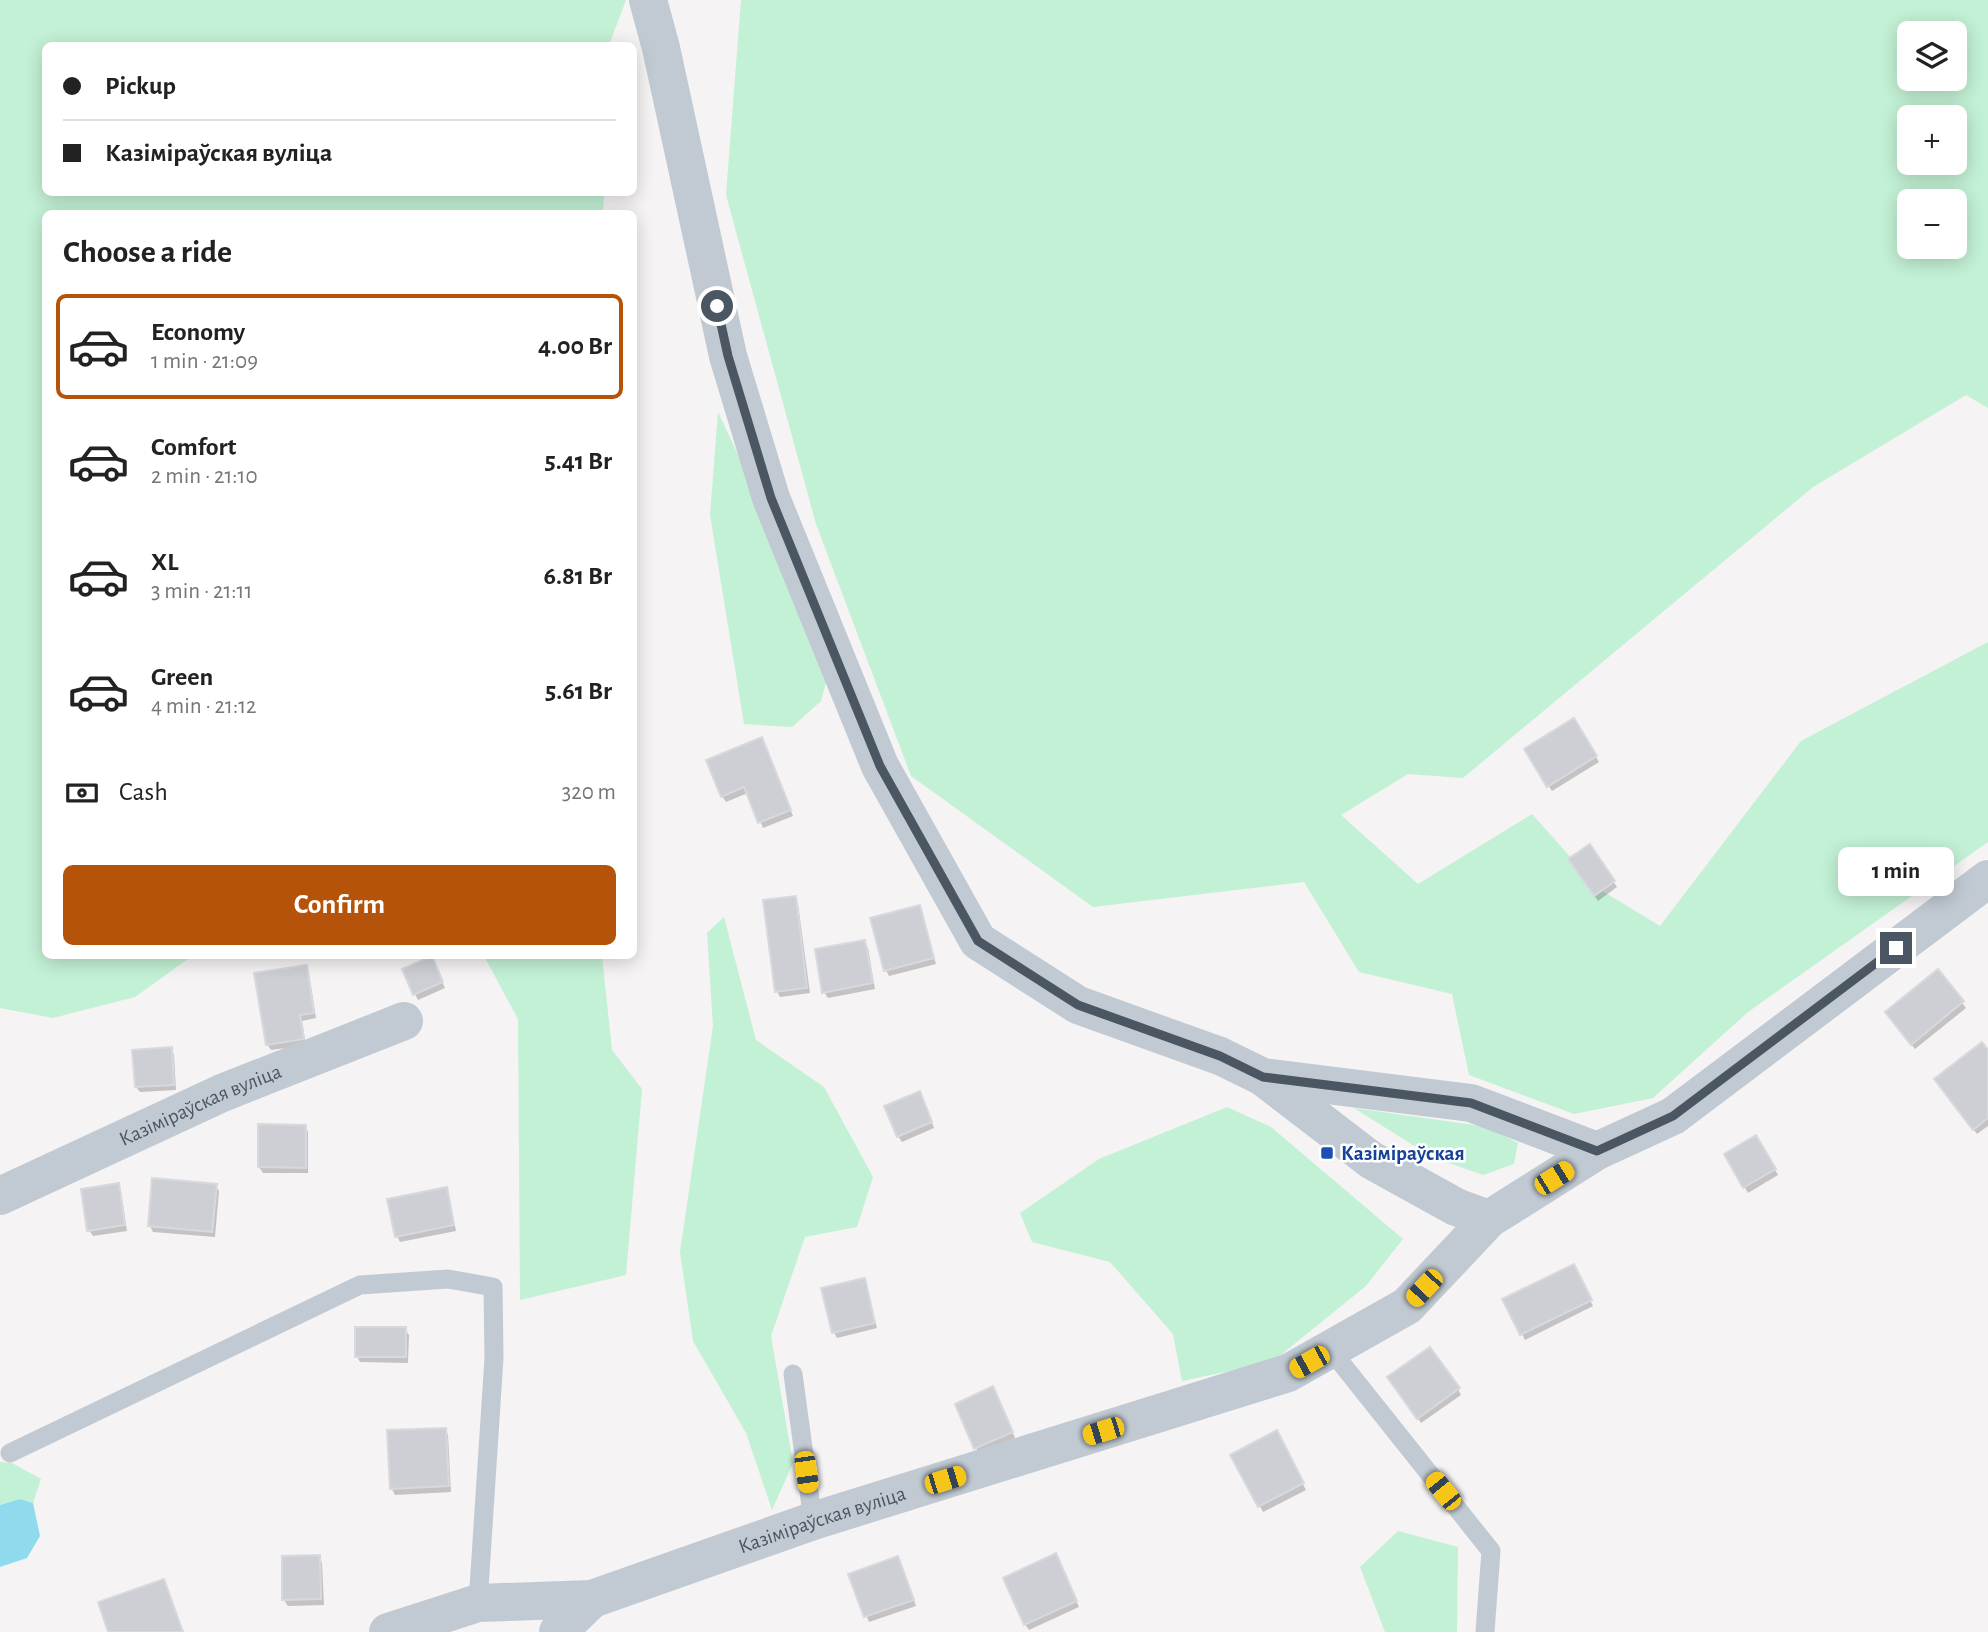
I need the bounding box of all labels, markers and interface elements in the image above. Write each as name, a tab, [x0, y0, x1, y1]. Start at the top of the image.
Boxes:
map controls	[1897, 21, 1967, 259]
button: layers	[1897, 21, 1967, 91]
text: Pickup	[105, 73, 176, 99]
button: +	[1897, 105, 1967, 175]
text: Казіміраўская вуліца	[105, 140, 332, 166]
button: −	[1897, 189, 1967, 259]
text: Choose a ride	[63, 236, 232, 268]
route start	[701, 290, 733, 322]
icon: car	[67, 315, 130, 378]
text: Economy	[151, 319, 245, 345]
text: 4.00 Br	[538, 333, 612, 359]
text: 1 min · 21:09	[151, 350, 258, 373]
icon: car	[67, 430, 130, 493]
text: Comfort	[151, 434, 236, 460]
text: 5.41 Br	[545, 448, 612, 474]
text: 2 min · 21:10	[151, 465, 258, 488]
icon: car	[67, 545, 130, 608]
text: XL	[151, 549, 178, 575]
text: 6.81 Br	[543, 563, 612, 589]
text: 3 min · 21:11	[151, 580, 252, 603]
icon: car	[67, 660, 130, 723]
text: Green	[151, 664, 213, 690]
text: 5.61 Br	[545, 678, 612, 704]
text: 4 min · 21:12	[151, 695, 257, 718]
icon: cash	[63, 774, 101, 812]
text: Cash	[119, 779, 168, 805]
text: 320 m	[562, 781, 616, 804]
callout: 1 min	[1838, 846, 1954, 895]
text: 1 min	[1872, 860, 1920, 883]
button: Confirm	[63, 865, 616, 945]
route end	[1880, 932, 1912, 964]
street label: Казіміраўская вуліца	[116, 1060, 285, 1150]
place label: Казіміраўская	[1341, 1143, 1465, 1164]
marker: Казіміраўская	[1319, 1145, 1335, 1161]
car	[1531, 1158, 1578, 1198]
car	[1402, 1265, 1447, 1311]
car	[1286, 1343, 1333, 1381]
car	[1080, 1415, 1127, 1447]
car	[793, 1450, 820, 1494]
car	[922, 1464, 969, 1496]
car	[1422, 1468, 1465, 1514]
street label: Казіміраўская вуліца	[735, 1482, 909, 1557]

